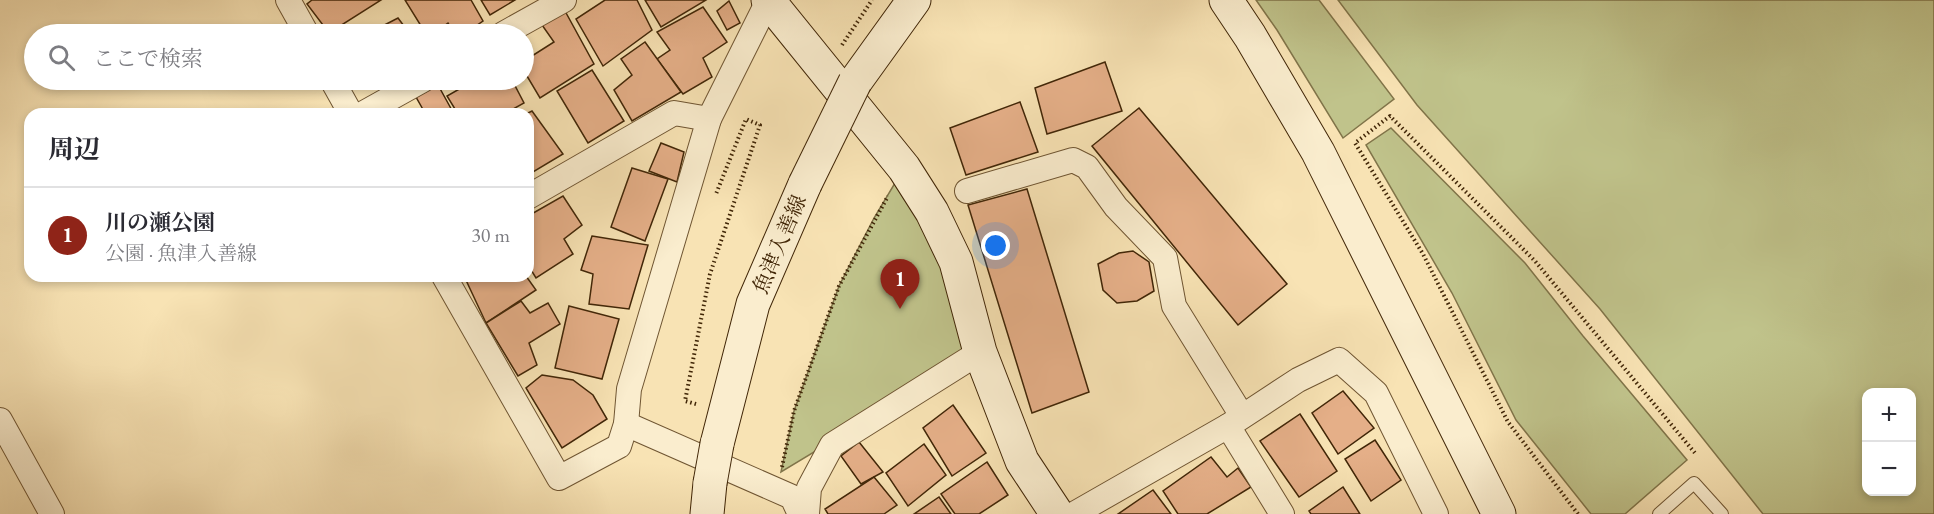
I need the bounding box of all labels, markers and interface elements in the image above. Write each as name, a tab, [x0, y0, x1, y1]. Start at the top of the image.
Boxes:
search box	[24, 24, 534, 90]
icon: search	[45, 41, 78, 74]
text: ここで検索	[93, 44, 203, 73]
text: 周辺	[48, 132, 100, 166]
street label: 魚津入善線	[746, 190, 812, 298]
text: 川の瀬公園	[105, 208, 215, 237]
text: 1	[62, 222, 73, 248]
text: 30 m	[471, 222, 510, 248]
your location	[981, 231, 1010, 260]
text: 公園 · 魚津入善線	[105, 240, 257, 266]
pin: 1	[880, 260, 920, 309]
map controls	[1862, 388, 1916, 496]
button: +	[1862, 388, 1916, 442]
button: −	[1862, 442, 1916, 496]

